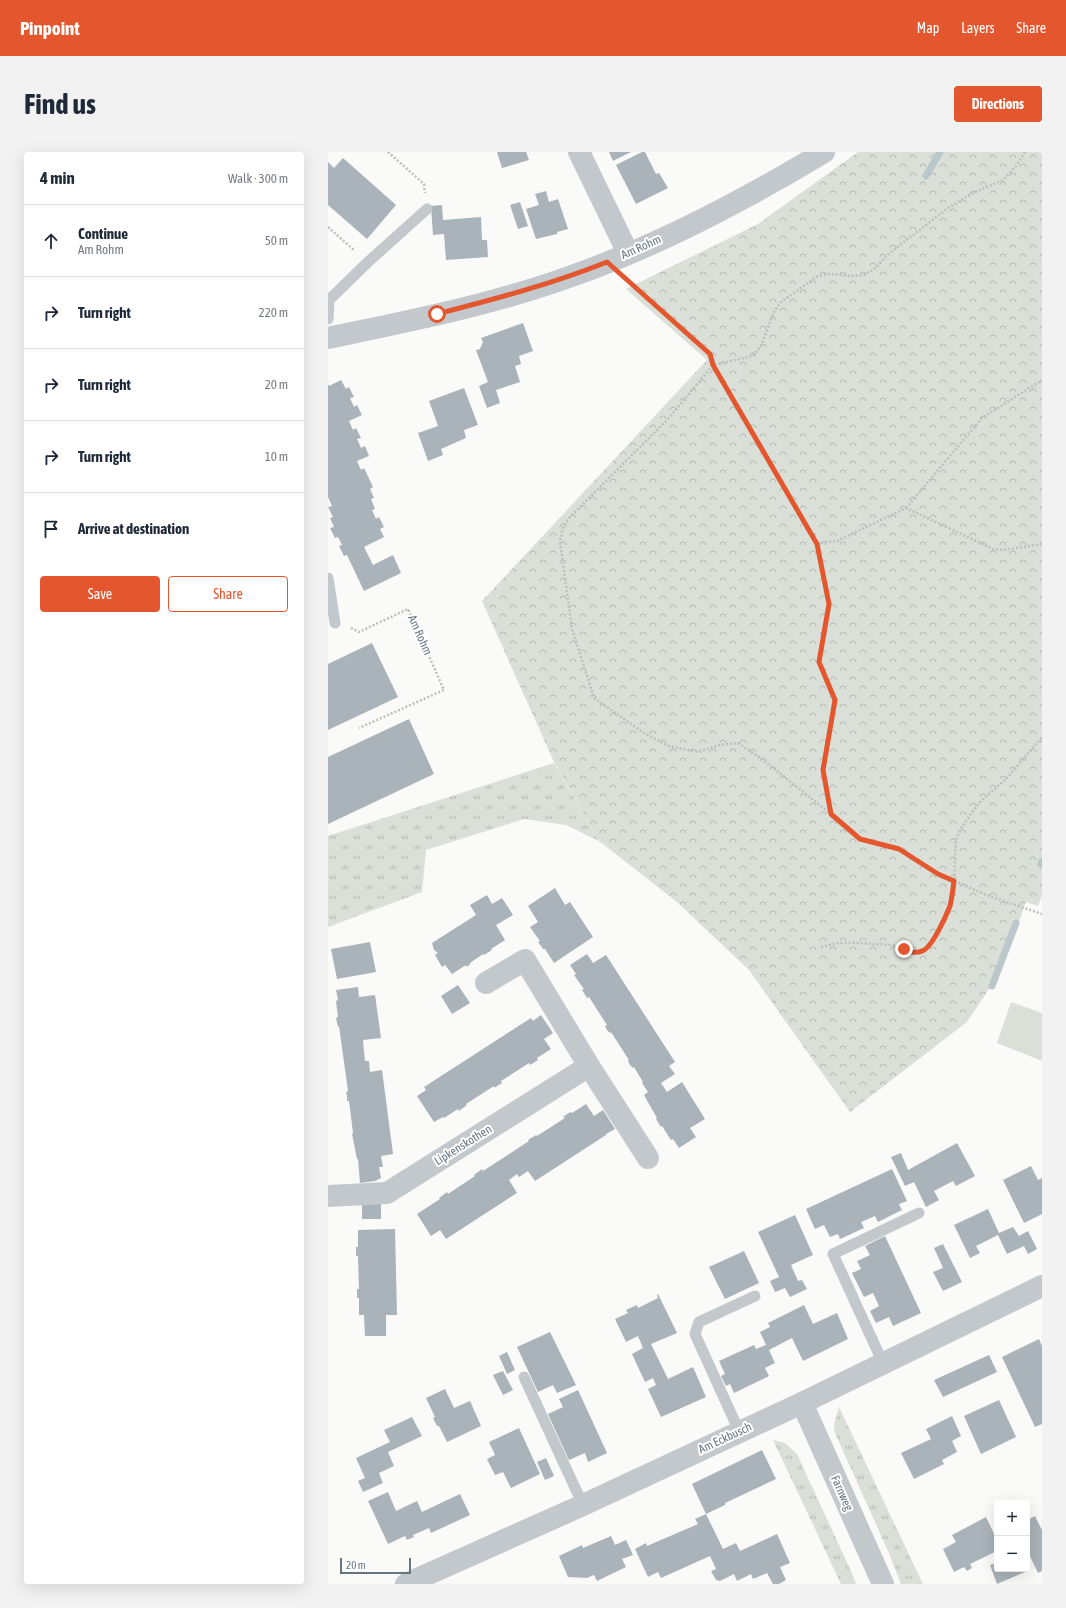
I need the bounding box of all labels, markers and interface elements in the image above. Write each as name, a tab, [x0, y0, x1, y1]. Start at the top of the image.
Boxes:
text: Pinpoint	[20, 17, 80, 39]
text: Map	[917, 20, 939, 36]
text: Layers	[961, 20, 994, 36]
text: Share	[1016, 20, 1046, 36]
button: Directions	[954, 86, 1042, 122]
text: Find us	[24, 88, 96, 120]
text: 4 min	[40, 168, 75, 188]
text: Walk · 300 m	[228, 171, 288, 186]
text: Continue	[78, 225, 128, 242]
icon: ahead	[40, 230, 62, 252]
street label: Am Rohm	[619, 232, 663, 262]
text: 50 m	[265, 233, 288, 248]
text: Am Rohm	[78, 242, 124, 257]
icon: right	[40, 302, 62, 324]
text: Turn right	[78, 304, 131, 321]
text: 220 m	[259, 305, 288, 320]
route start	[428, 305, 446, 323]
icon: right	[40, 374, 62, 396]
text: Turn right	[78, 376, 131, 393]
text: 20 m	[265, 377, 288, 392]
icon: right	[40, 446, 62, 468]
text: Turn right	[78, 448, 131, 465]
text: 10 m	[265, 449, 288, 464]
icon: arrive	[40, 518, 62, 540]
text: Arrive at destination	[78, 520, 189, 537]
button: Save	[40, 576, 160, 612]
button: Share	[168, 576, 288, 612]
street label: Am Rohm	[405, 613, 435, 657]
route end	[895, 940, 913, 958]
street label: Lipkenskothen	[432, 1122, 494, 1168]
street label: Am Eckbusch	[696, 1420, 754, 1456]
street label: Farnweg	[828, 1473, 856, 1514]
map controls	[994, 1500, 1030, 1572]
button: +	[994, 1500, 1030, 1536]
button: −	[994, 1536, 1030, 1572]
scale bar	[340, 1556, 411, 1575]
text: 20 m	[346, 1559, 366, 1571]

